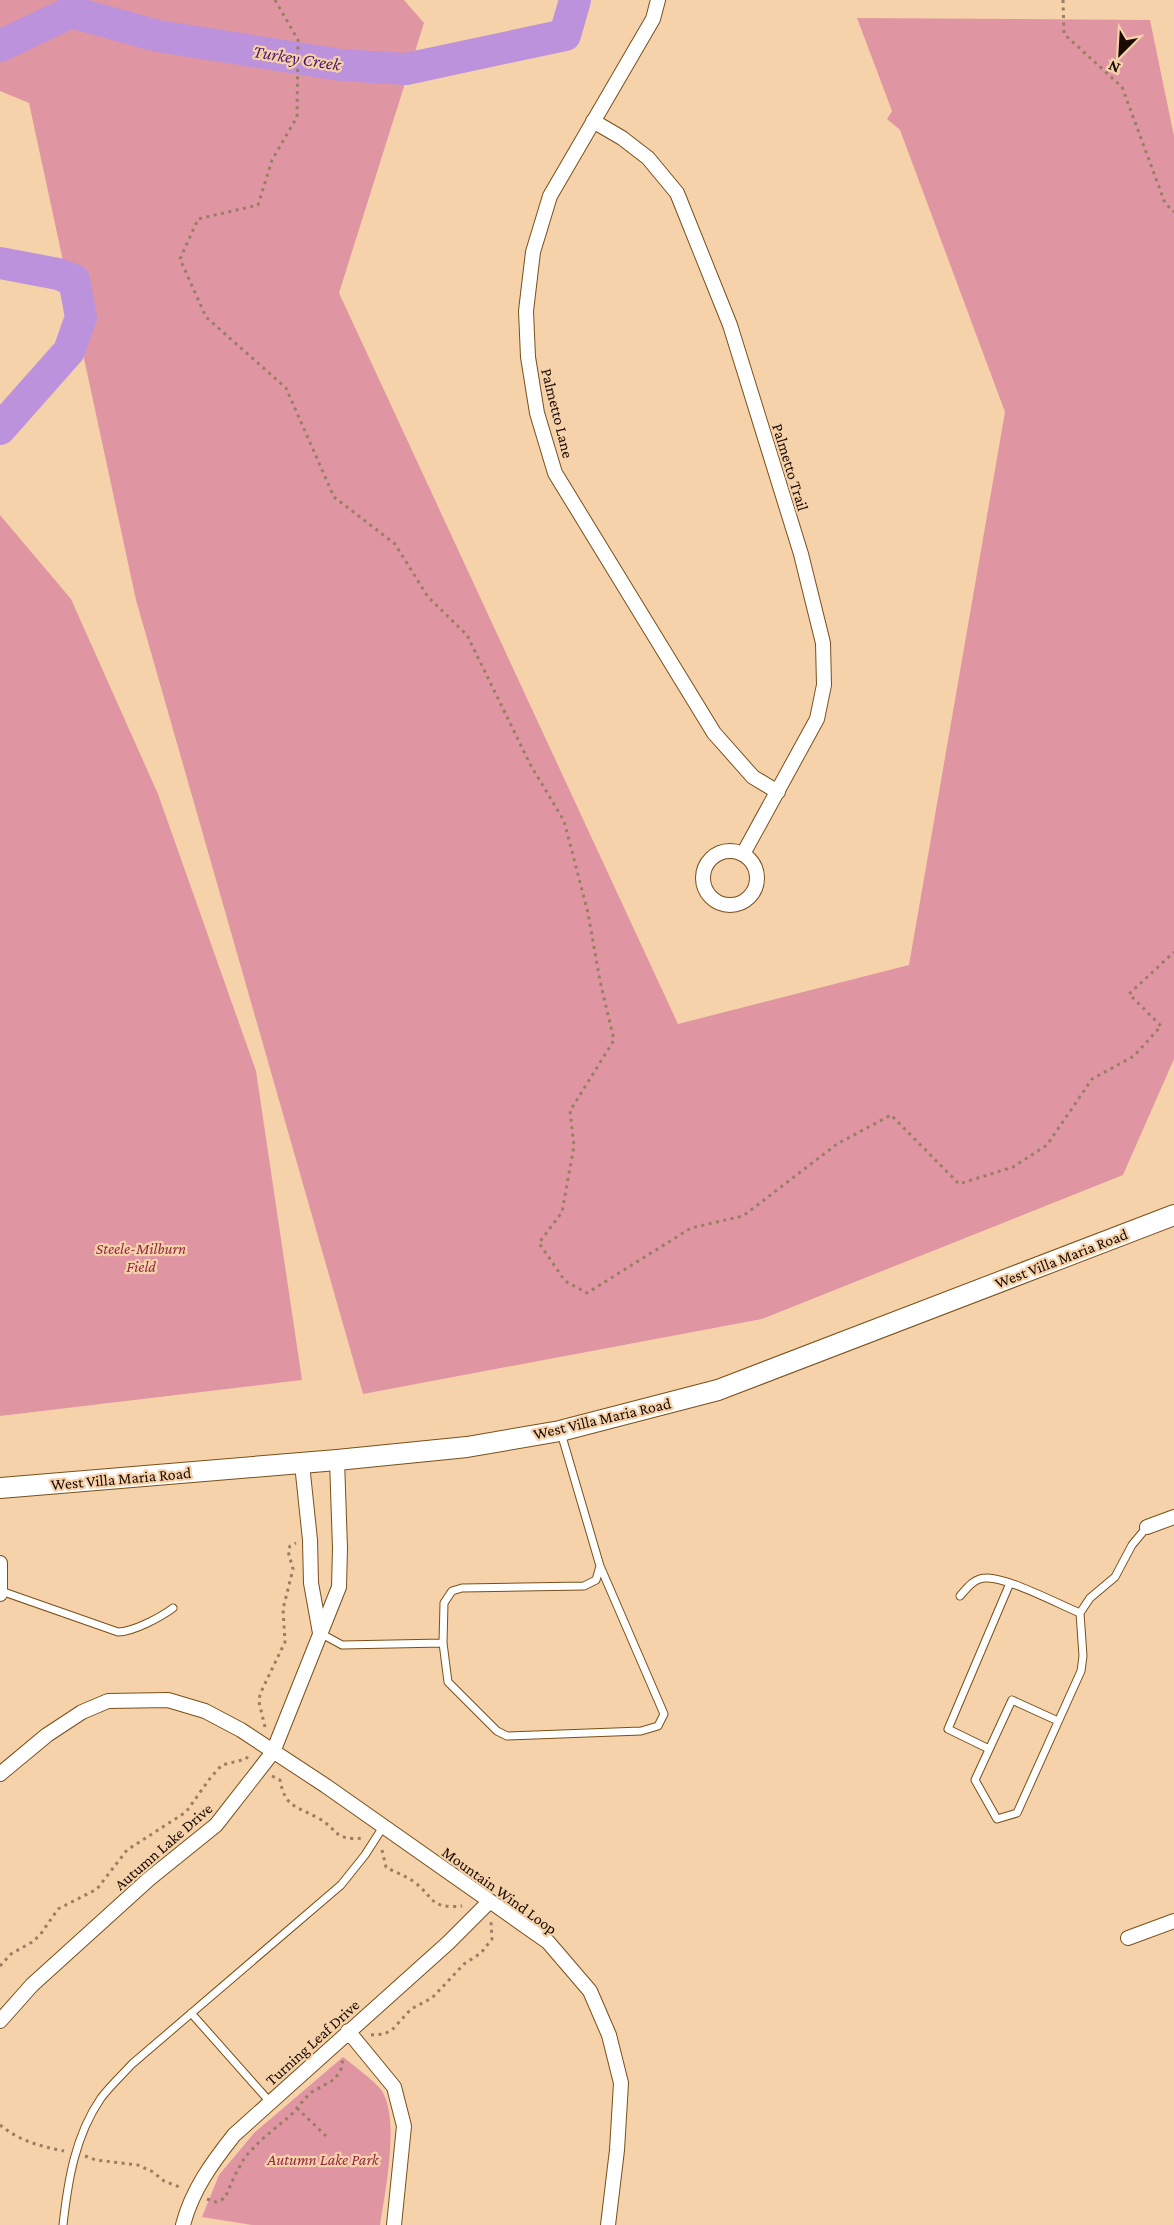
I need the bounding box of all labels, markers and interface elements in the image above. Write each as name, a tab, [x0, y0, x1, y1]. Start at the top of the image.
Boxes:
north arrow	[1090, 24, 1150, 84]
water label: Turkey Creek	[252, 41, 343, 75]
text: N	[1106, 57, 1123, 77]
street label: Palmetto Lane	[538, 367, 577, 460]
street label: Palmetto Trail	[769, 421, 812, 513]
street label: West Villa Maria Road	[992, 1225, 1131, 1292]
park label: Steele-Milburn Field	[96, 1240, 186, 1275]
street label: West Villa Maria Road	[532, 1394, 673, 1443]
street label: West Villa Maria Road	[50, 1464, 193, 1493]
street label: Autumn Lake Drive	[111, 1799, 215, 1893]
street label: Mountain Wind Loop	[438, 1843, 560, 1939]
street label: Turning Leaf Drive	[262, 1996, 363, 2090]
park label: Autumn Lake Park	[266, 2151, 380, 2168]

